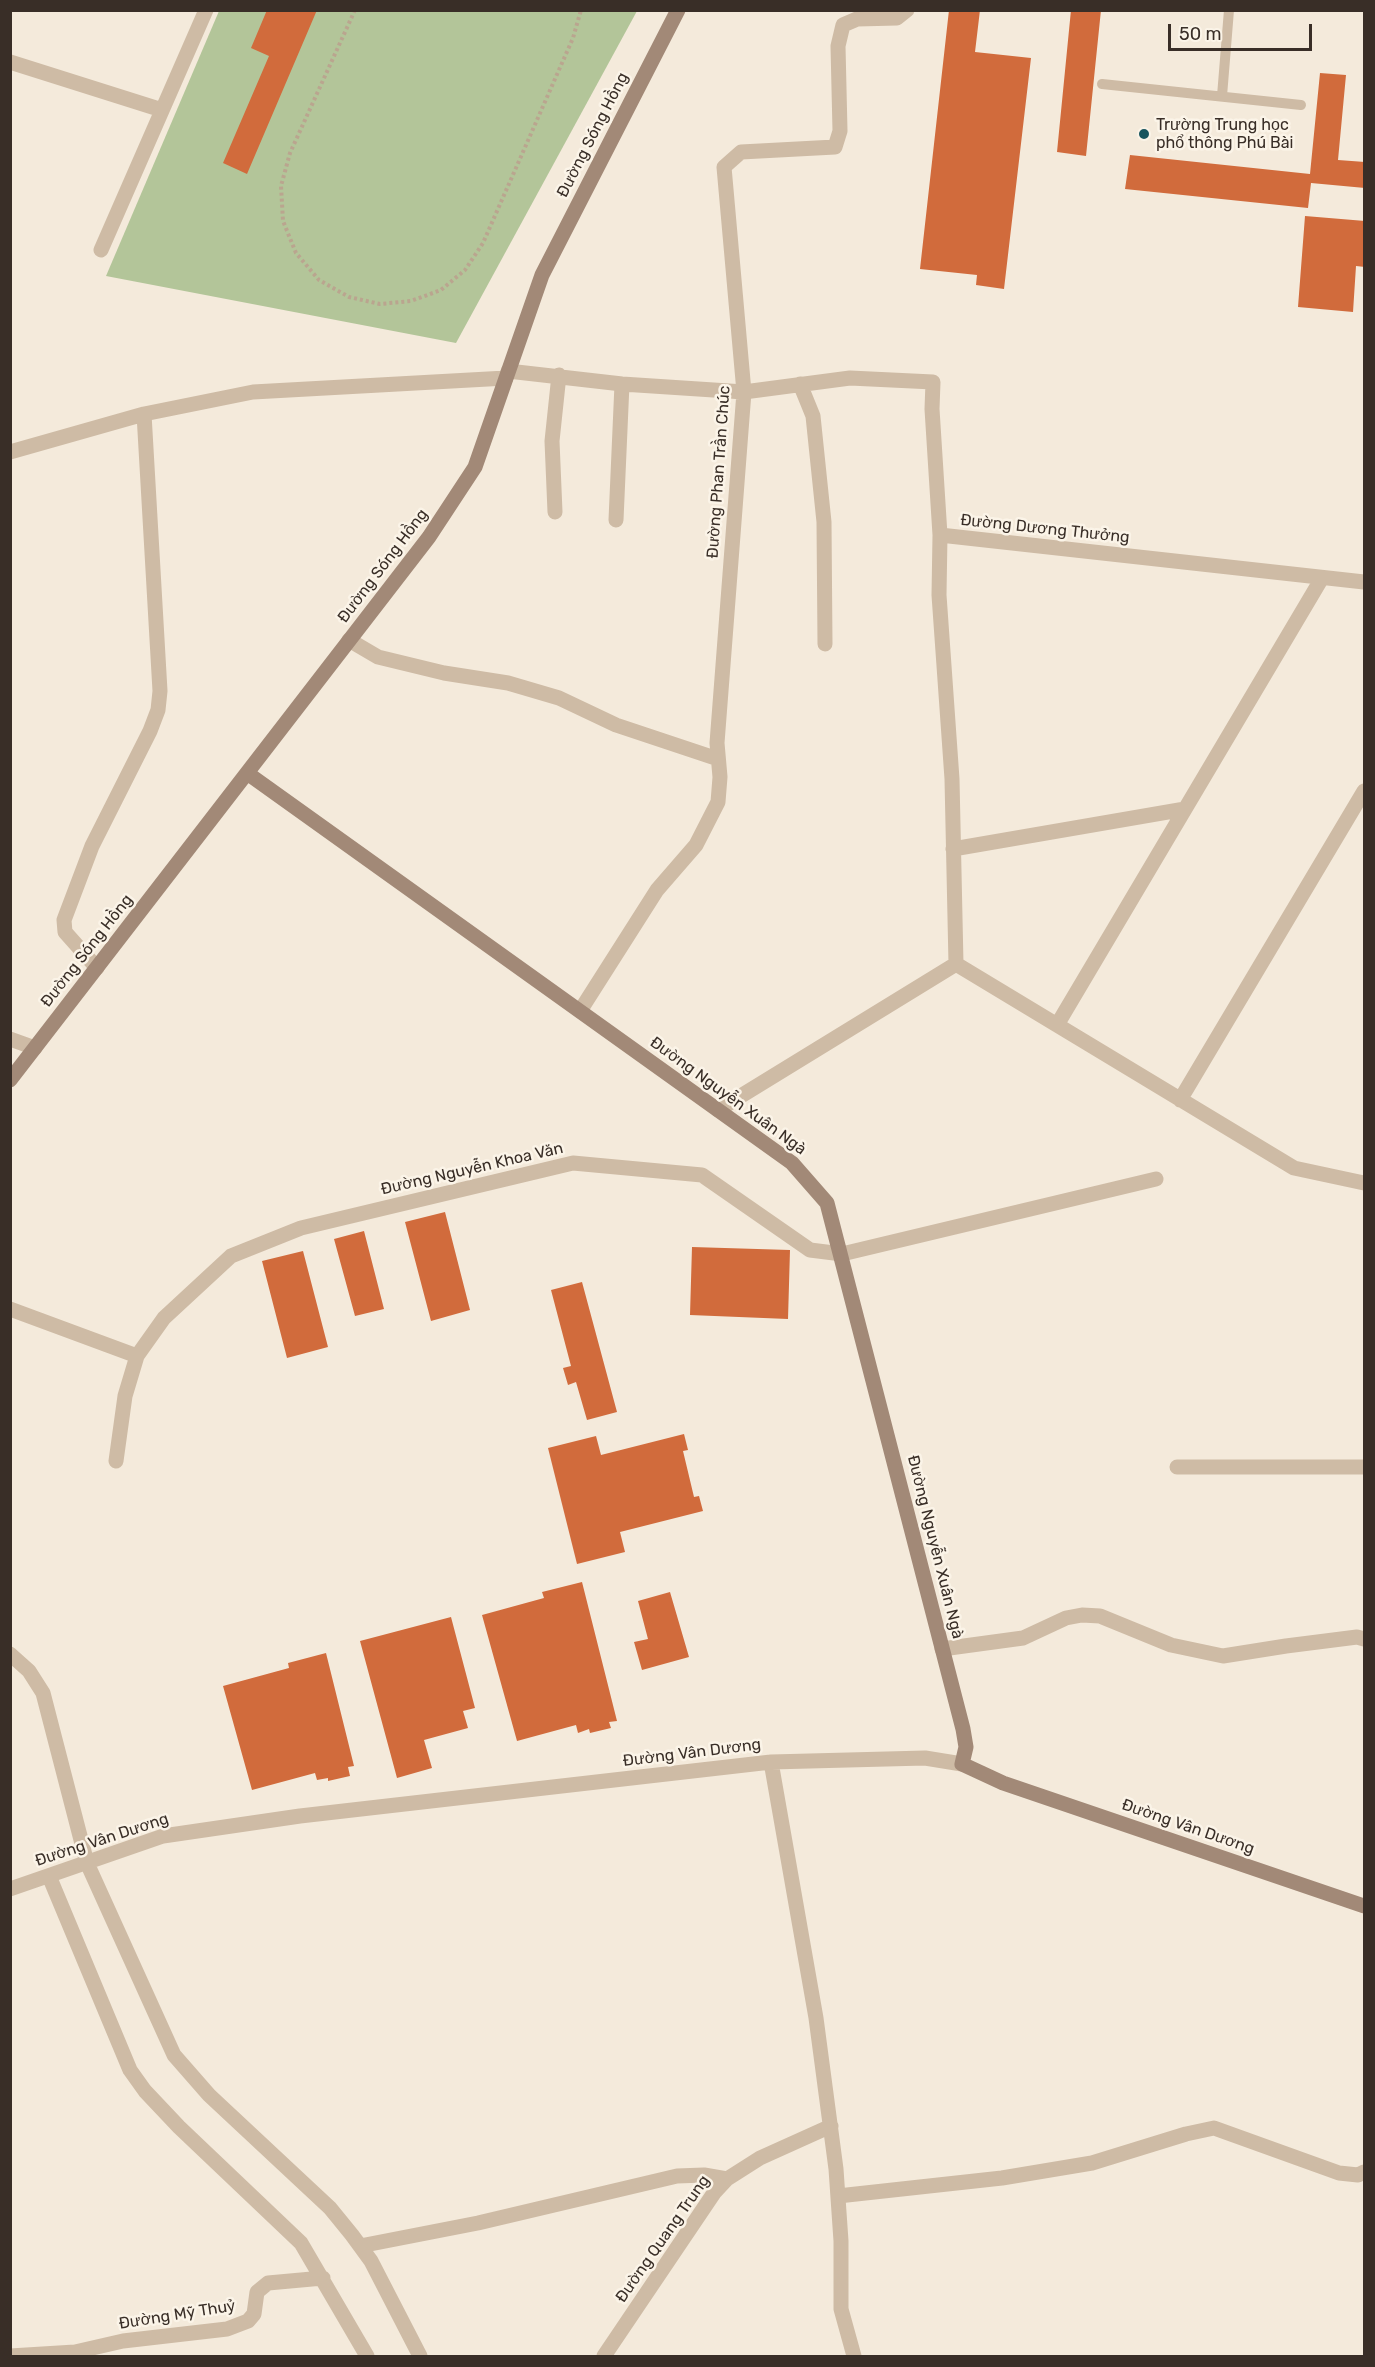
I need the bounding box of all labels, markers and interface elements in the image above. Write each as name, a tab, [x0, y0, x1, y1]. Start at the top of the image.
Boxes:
scale bar	[1171, 12, 1315, 50]
text: 50 m	[1179, 23, 1222, 45]
street label: Đường Sóng Hồng	[553, 69, 633, 201]
place label: Trường Trung học phổ thông Phú Bài	[1156, 115, 1293, 153]
marker: Trường Trung học phổ thông Phú Bài	[1137, 127, 1151, 141]
street label: Đường Phan Trần Chúc	[703, 385, 735, 559]
street label: Đường Sóng Hồng	[334, 505, 432, 627]
street label: Đường Dương Thưởng	[959, 511, 1131, 547]
street label: Đường Sóng Hồng	[37, 891, 137, 1011]
street label: Đường Nguyễn Xuân Ngà	[646, 1033, 810, 1159]
street label: Đường Nguyễn Khoa Văn	[379, 1139, 565, 1199]
street label: Đường Nguyễn Xuân Ngà	[903, 1453, 967, 1641]
street label: Đường Vân Dương	[622, 1735, 762, 1771]
street label: Đường Vân Dương	[1119, 1795, 1257, 1859]
street label: Đường Vân Dương	[33, 1809, 171, 1871]
street label: Đường Quang Trung	[612, 2172, 714, 2306]
street label: Đường Mỹ Thuỷ	[118, 2296, 236, 2334]

